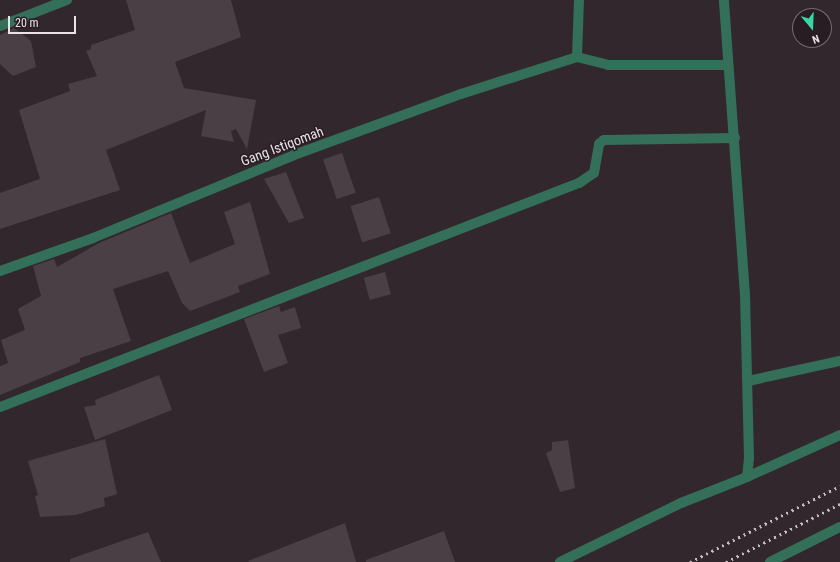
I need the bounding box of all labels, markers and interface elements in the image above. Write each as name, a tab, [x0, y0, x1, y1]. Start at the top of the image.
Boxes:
scale bar	[10, 8, 78, 34]
north arrow	[792, 8, 832, 48]
text: 20 m	[15, 16, 39, 30]
text: N	[810, 32, 821, 46]
street label: Gang Istiqomah	[238, 123, 326, 169]

